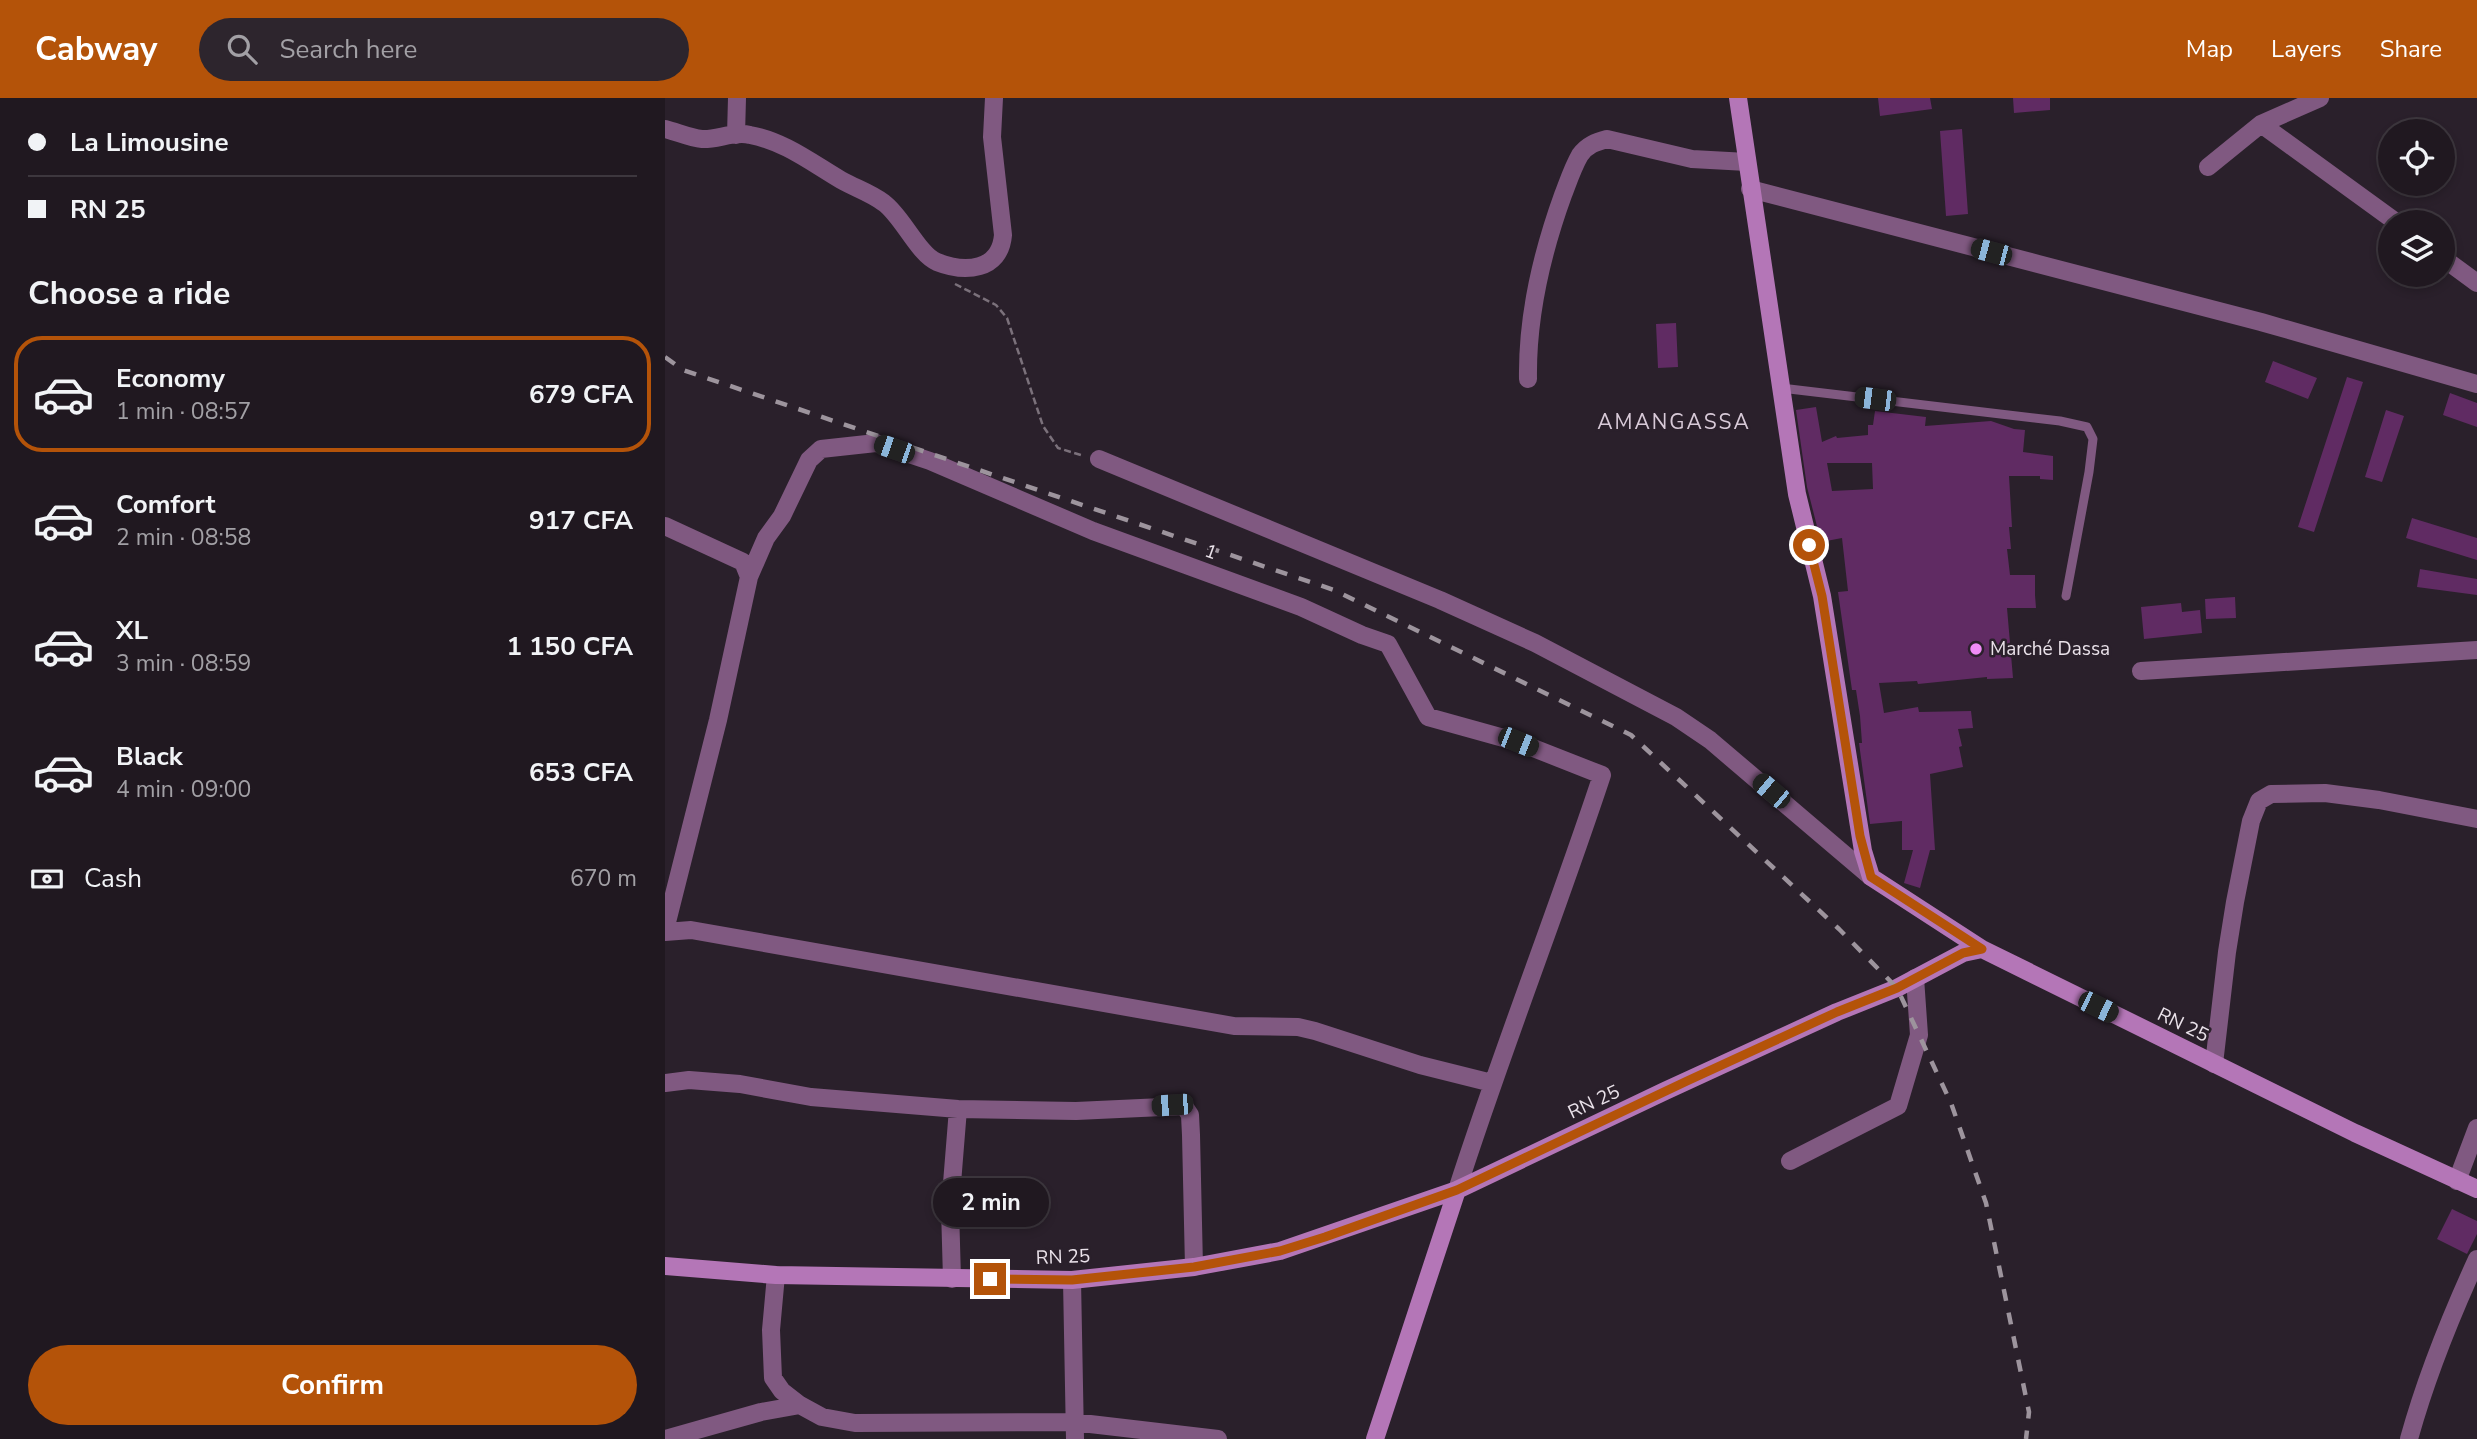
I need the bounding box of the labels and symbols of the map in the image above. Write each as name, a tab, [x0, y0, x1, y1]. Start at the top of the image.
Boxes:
car	[1968, 236, 2015, 268]
car	[1853, 386, 1898, 412]
district label: AMANGASSA	[1597, 408, 1751, 436]
car	[871, 432, 918, 466]
route start	[1793, 529, 1825, 561]
street label: 1	[1201, 538, 1221, 566]
place label: Marché Dassa	[1990, 636, 2110, 662]
marker: Marché Dassa	[1968, 641, 1984, 657]
car	[1495, 724, 1542, 760]
car	[1749, 769, 1794, 813]
car	[2075, 988, 2122, 1026]
street label: RN 25	[2153, 1001, 2213, 1049]
street label: RN 25	[1564, 1079, 1624, 1125]
car	[1151, 1093, 1194, 1117]
callout: 2 min	[932, 1178, 1048, 1226]
street label: RN 25	[1035, 1243, 1091, 1271]
route end	[974, 1263, 1006, 1295]

